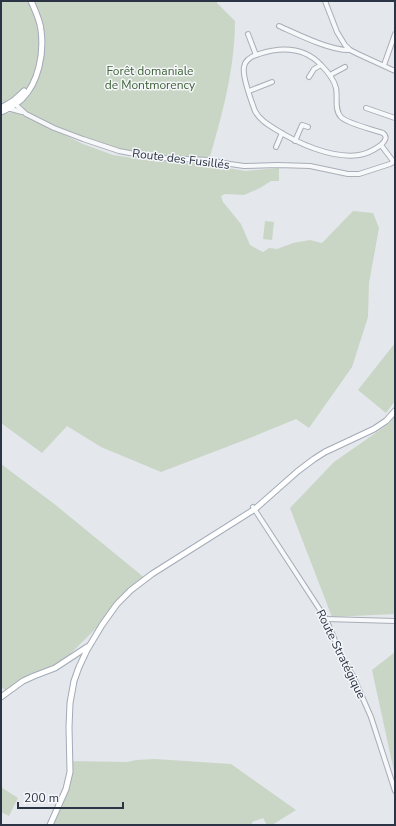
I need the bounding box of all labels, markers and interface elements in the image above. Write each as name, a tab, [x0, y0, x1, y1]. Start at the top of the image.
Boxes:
park label: Forêt domaniale de Montmorency	[105, 63, 196, 93]
street label: Route des Fusillés	[131, 145, 231, 173]
street label: Route Stratégique	[312, 607, 370, 701]
scale bar	[18, 784, 123, 810]
text: 200 m	[24, 790, 59, 806]

